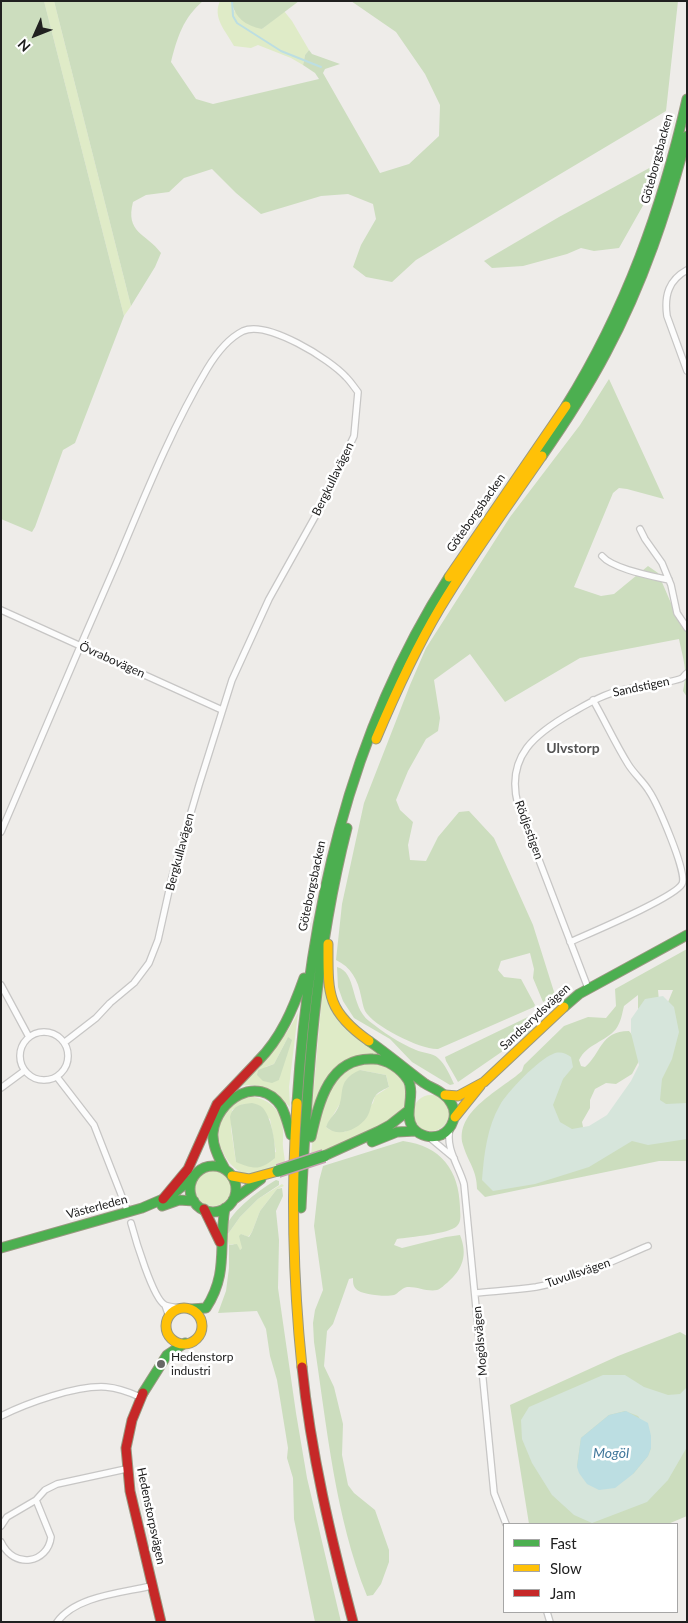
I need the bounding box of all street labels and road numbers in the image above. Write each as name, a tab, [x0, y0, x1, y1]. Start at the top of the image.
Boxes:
street label: Göteborgsbacken	[638, 113, 676, 205]
street label: Bergkullavägen	[309, 440, 357, 518]
street label: Göteborgsbacken	[444, 471, 508, 555]
street label: Övrabovägen	[77, 639, 147, 681]
street label: Sandstigen	[611, 674, 671, 700]
street label: Rödjestigen	[512, 799, 546, 861]
street label: Bergkullavägen	[163, 812, 197, 892]
street label: Göteborgsbacken	[295, 839, 329, 933]
street label: Sandserydsvägen	[497, 981, 573, 1053]
street label: Västerleden	[65, 1192, 129, 1222]
street label: Tuvullsvägen	[544, 1255, 612, 1291]
street label: Mogölsvägen	[470, 1306, 490, 1376]
street label: Hedenstorpsvägen	[134, 1466, 168, 1566]

